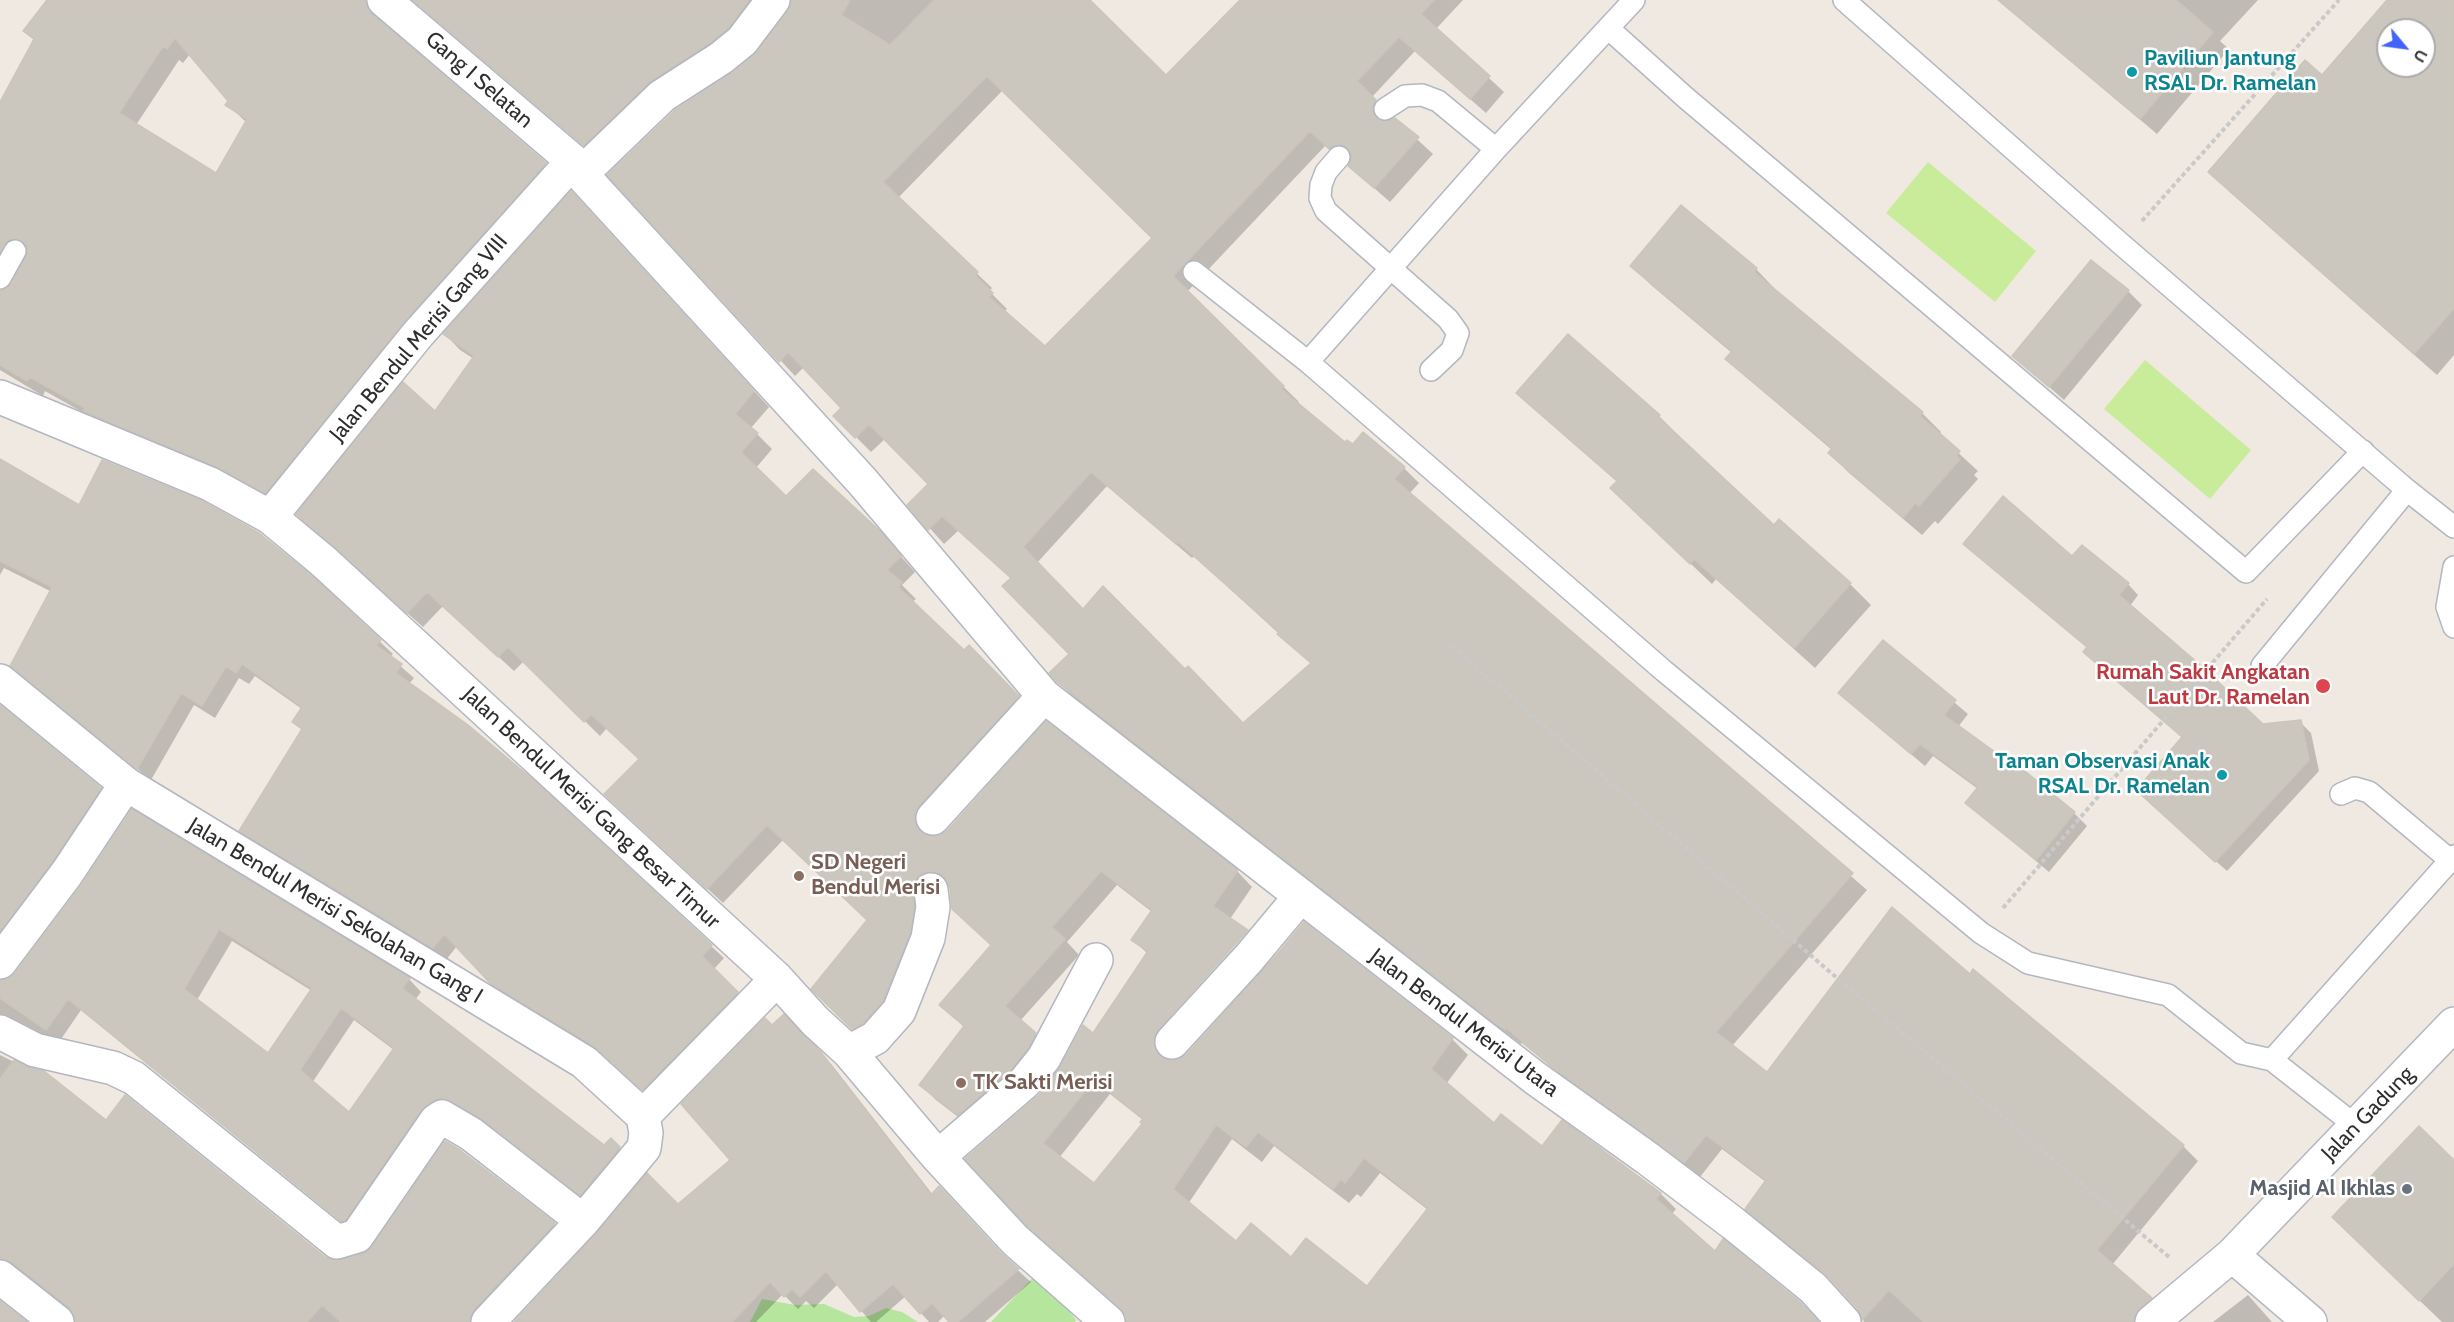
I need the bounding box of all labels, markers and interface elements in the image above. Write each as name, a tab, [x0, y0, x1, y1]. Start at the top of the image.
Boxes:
north arrow	[2376, 18, 2436, 78]
street label: Gang I Selatan	[420, 26, 538, 134]
place label: Paviliun Jantung RSAL Dr. Ramelan	[2144, 46, 2316, 98]
text: U	[2409, 46, 2432, 66]
marker: Paviliun Jantung RSAL Dr. Ramelan	[2125, 65, 2139, 79]
street label: Jalan Bendul Merisi Gang VIII	[325, 229, 513, 447]
place label: Rumah Sakit Angkatan Laut Dr. Ramelan	[2096, 660, 2310, 712]
marker: Rumah Sakit Angkatan Laut Dr. Ramelan	[2314, 677, 2332, 695]
street label: Jalan Bendul Merisi Gang Besar Timur	[457, 682, 725, 934]
place label: Taman Observasi Anak RSAL Dr. Ramelan	[1995, 749, 2210, 800]
marker: Taman Observasi Anak RSAL Dr. Ramelan	[2215, 768, 2229, 782]
street label: Jalan Bendul Merisi Sekolahan Gang I	[183, 812, 487, 1010]
place label: SD Negeri Bendul Merisi	[811, 850, 940, 902]
marker: SD Negeri Bendul Merisi	[792, 869, 806, 883]
street label: Jalan Bendul Merisi Utara	[1364, 943, 1564, 1103]
street label: Jalan Gadung	[2316, 1061, 2420, 1167]
place label: TK Sakti Merisi	[973, 1070, 1113, 1096]
marker: TK Sakti Merisi	[954, 1076, 968, 1090]
place label: Masjid Al Ikhlas	[2249, 1176, 2395, 1202]
marker: Masjid Al Ikhlas	[2400, 1182, 2414, 1196]

